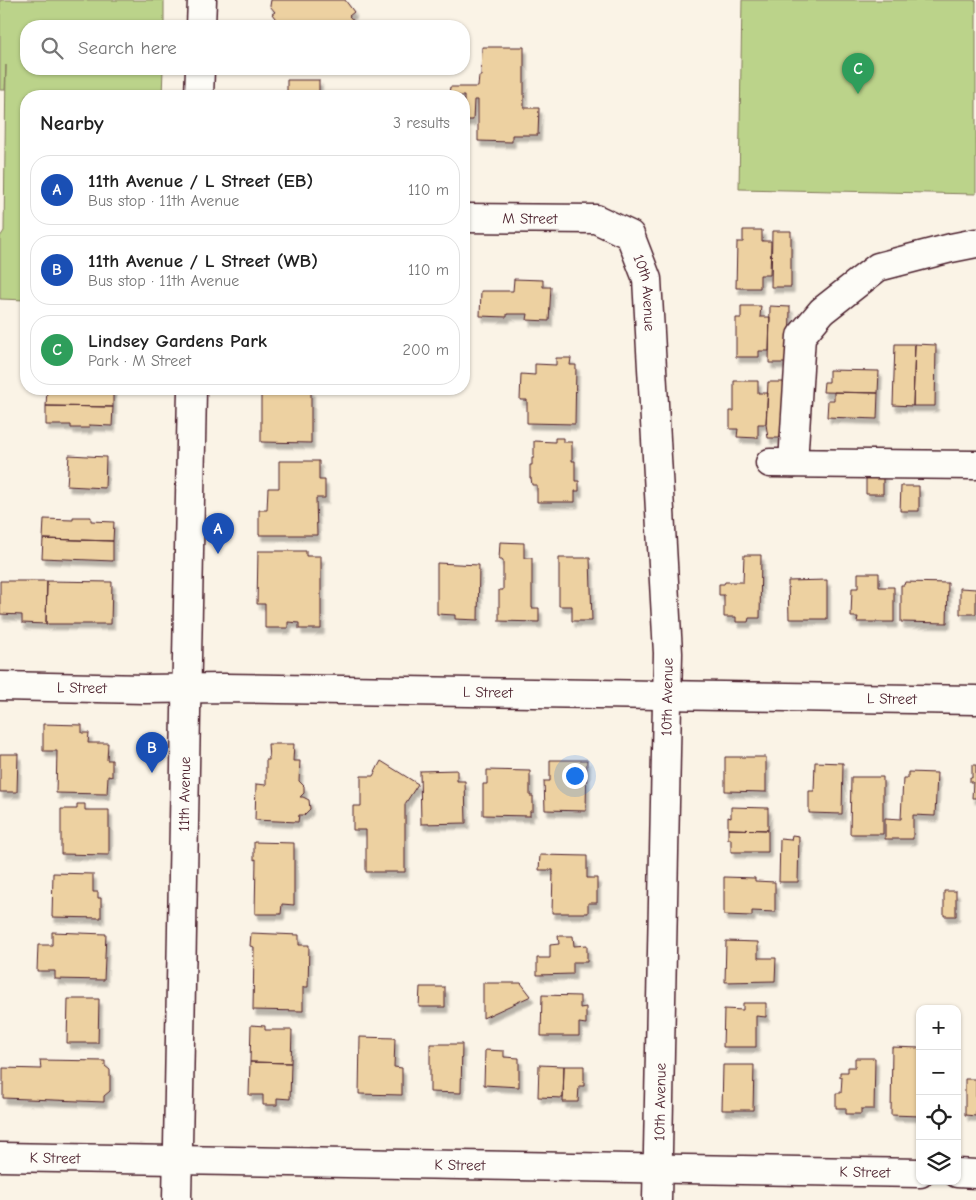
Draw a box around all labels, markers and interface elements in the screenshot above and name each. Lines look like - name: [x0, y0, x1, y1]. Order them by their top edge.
- search box: [20, 20, 470, 75]
- icon: search: [38, 34, 66, 62]
- text: Search here: [78, 37, 177, 59]
- pin: C: [842, 53, 874, 94]
- text: Nearby: [40, 111, 104, 135]
- text: 3 results: [393, 114, 450, 132]
- text: 11th Avenue / L Street (EB): [88, 170, 313, 192]
- text: A: [53, 181, 61, 199]
- text: 110 m: [408, 181, 449, 199]
- text: Bus stop · 11th Avenue: [88, 192, 239, 210]
- street label: M Street: [502, 209, 558, 228]
- text: 11th Avenue / L Street (WB): [88, 250, 318, 272]
- street label: 10th Avenue: [629, 252, 659, 332]
- text: B: [52, 261, 62, 279]
- text: 110 m: [408, 261, 449, 279]
- text: Bus stop · 11th Avenue: [88, 272, 239, 290]
- text: Lindsey Gardens Park: [88, 330, 267, 352]
- text: C: [52, 341, 62, 359]
- text: 200 m: [403, 341, 449, 359]
- text: Park · M Street: [88, 352, 191, 370]
- pin: A: [202, 513, 234, 554]
- street label: 10th Avenue: [657, 657, 677, 736]
- street label: L Street: [57, 678, 108, 697]
- street label: L Street: [463, 683, 514, 702]
- street label: L Street: [867, 689, 918, 708]
- pin: B: [136, 732, 168, 773]
- street label: 11th Avenue: [175, 756, 194, 832]
- your location: [562, 763, 588, 789]
- map controls: [916, 1005, 961, 1185]
- button: +: [916, 1005, 961, 1050]
- button: −: [916, 1050, 961, 1095]
- street label: 10th Avenue: [650, 1062, 670, 1141]
- button: locate: [916, 1095, 961, 1140]
- button: layers: [916, 1140, 961, 1185]
- street label: K Street: [29, 1149, 81, 1167]
- street label: K Street: [434, 1156, 486, 1174]
- street label: K Street: [839, 1163, 891, 1181]

